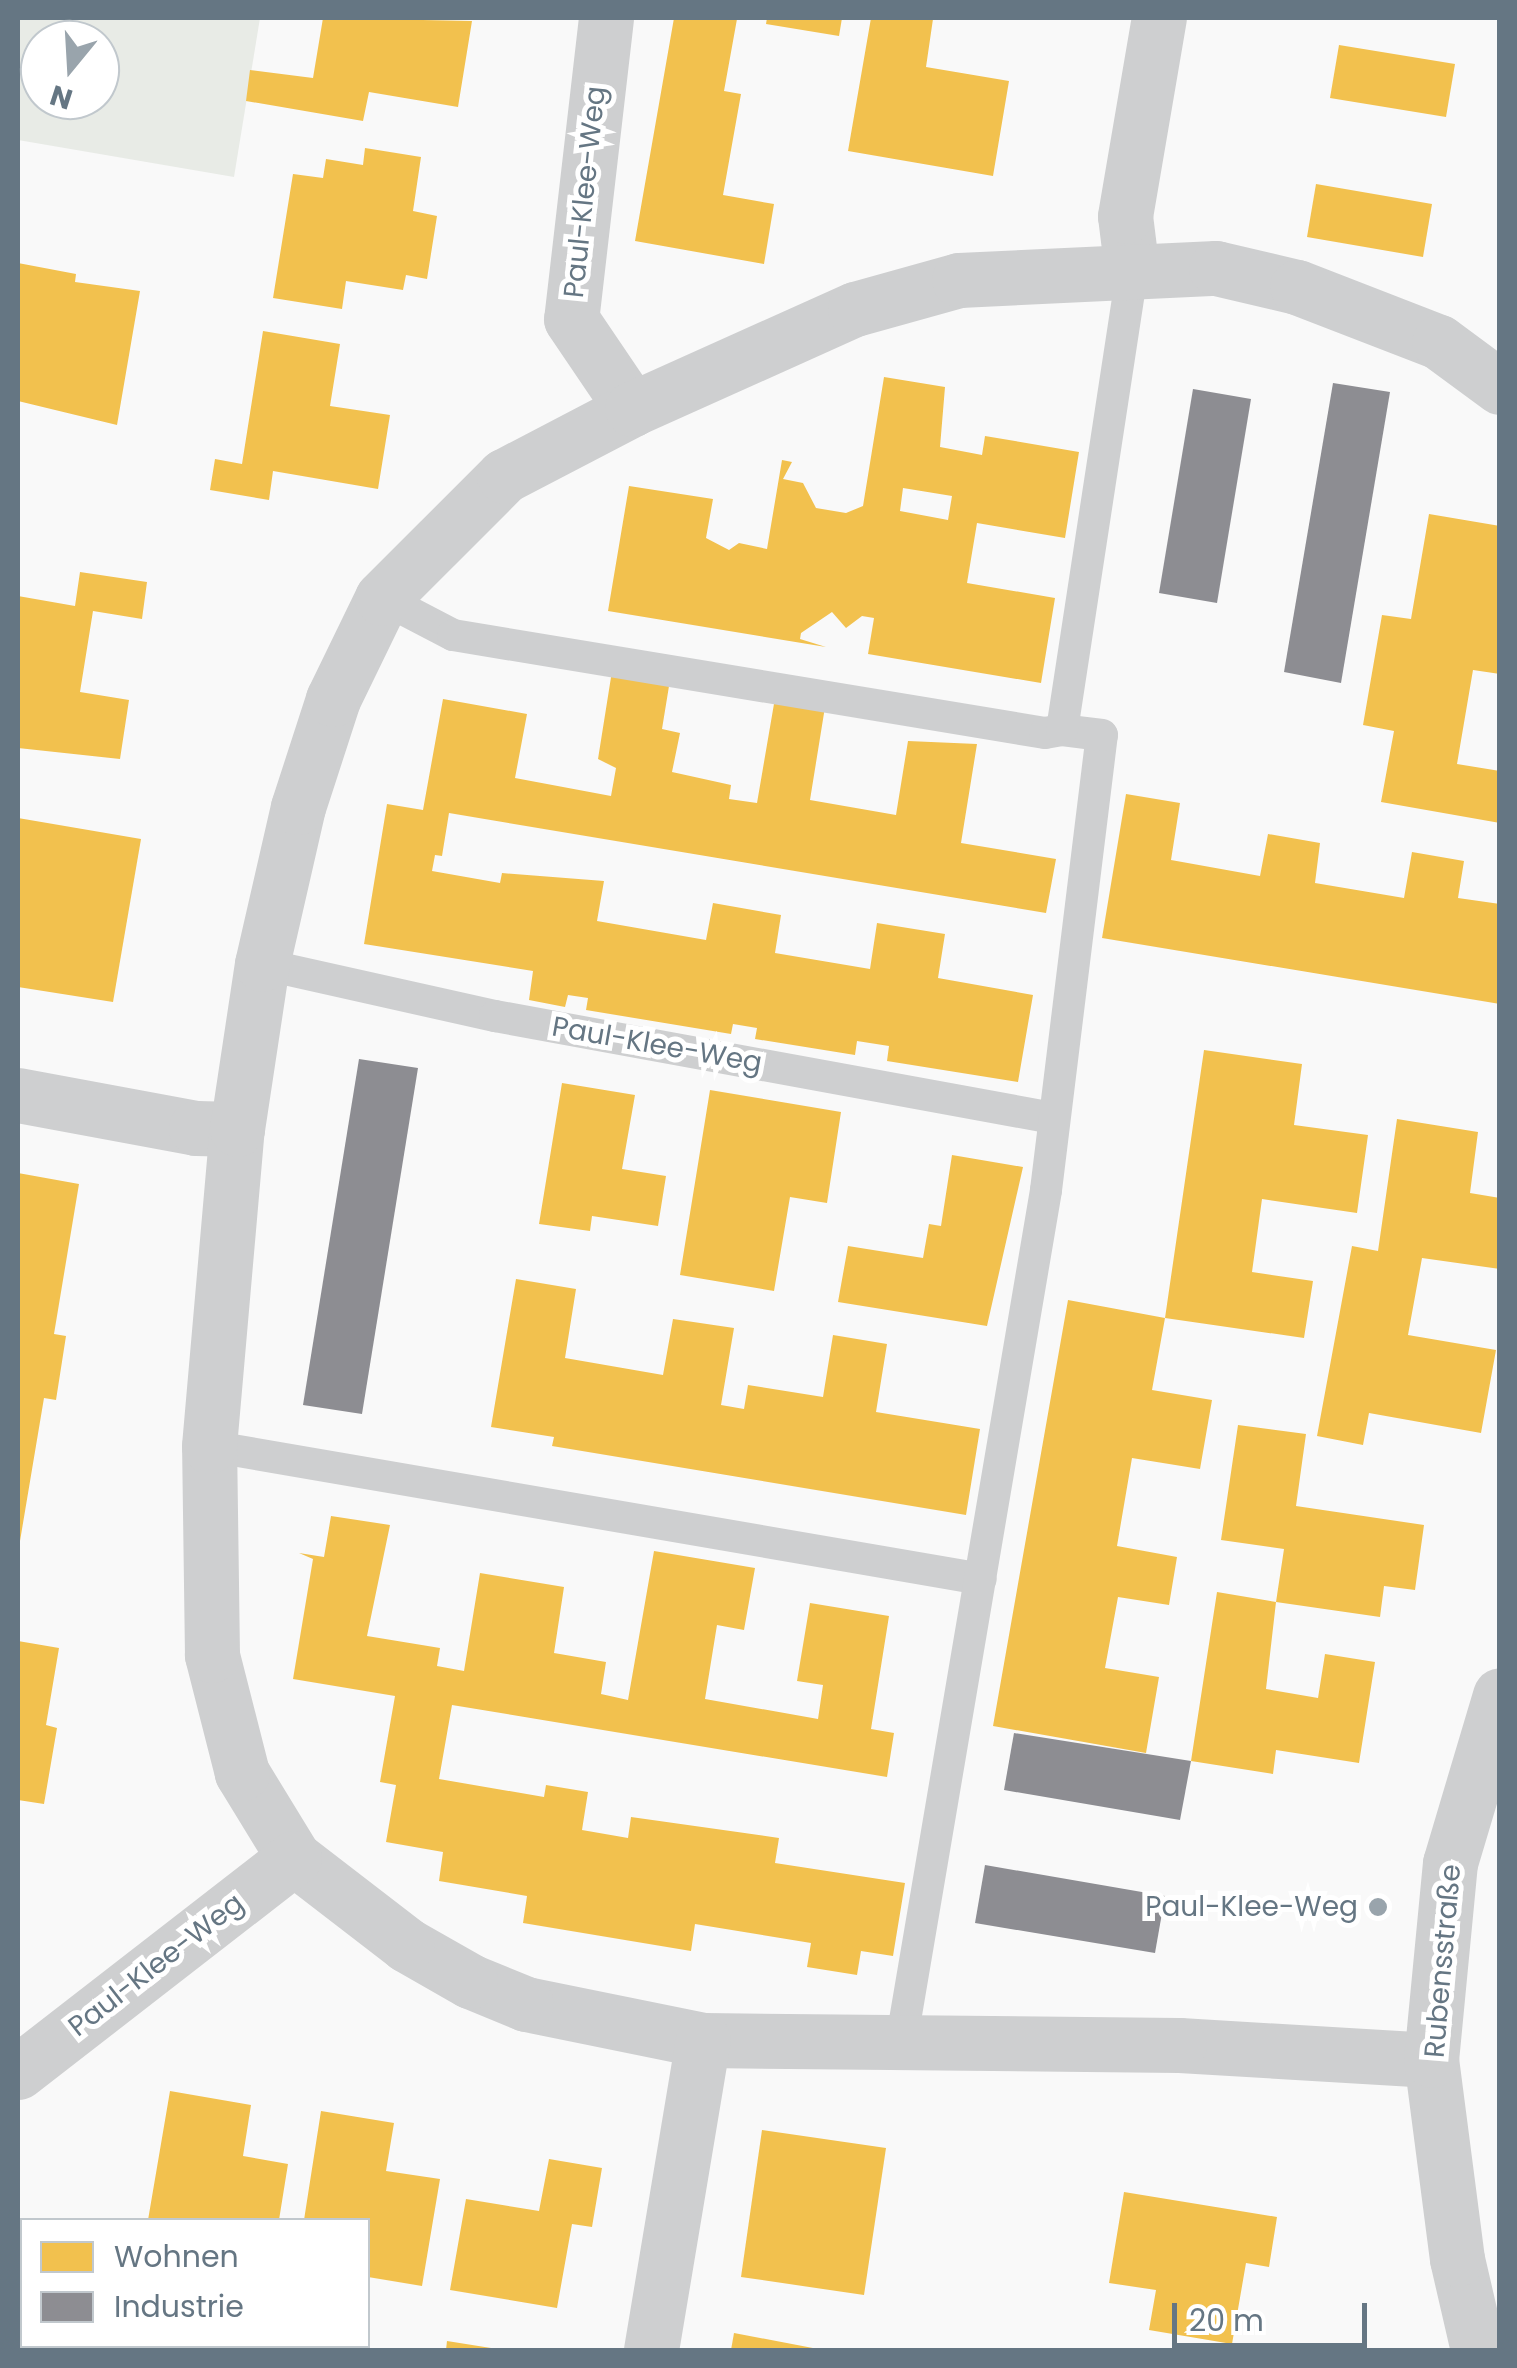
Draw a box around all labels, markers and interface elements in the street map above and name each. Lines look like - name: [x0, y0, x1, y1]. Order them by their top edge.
- north arrow: [20, 20, 120, 120]
- text: N: [45, 75, 77, 119]
- street label: Paul-Klee-Weg: [557, 84, 613, 300]
- street label: Paul-Klee-Weg: [549, 1010, 765, 1080]
- street label: Rubensstraße: [1418, 1863, 1468, 2059]
- street label: Paul-Klee-Weg: [62, 1886, 250, 2044]
- place label: Paul-Klee-Weg: [1145, 1890, 1358, 1924]
- marker: Paul-Klee-Weg: [1367, 1896, 1389, 1918]
- legend: [20, 2218, 370, 2348]
- text: Wohnen: [114, 2235, 239, 2278]
- scale bar: [1177, 2283, 1372, 2345]
- text: Industrie: [114, 2285, 244, 2328]
- text: 20 m: [1189, 2299, 1264, 2342]

